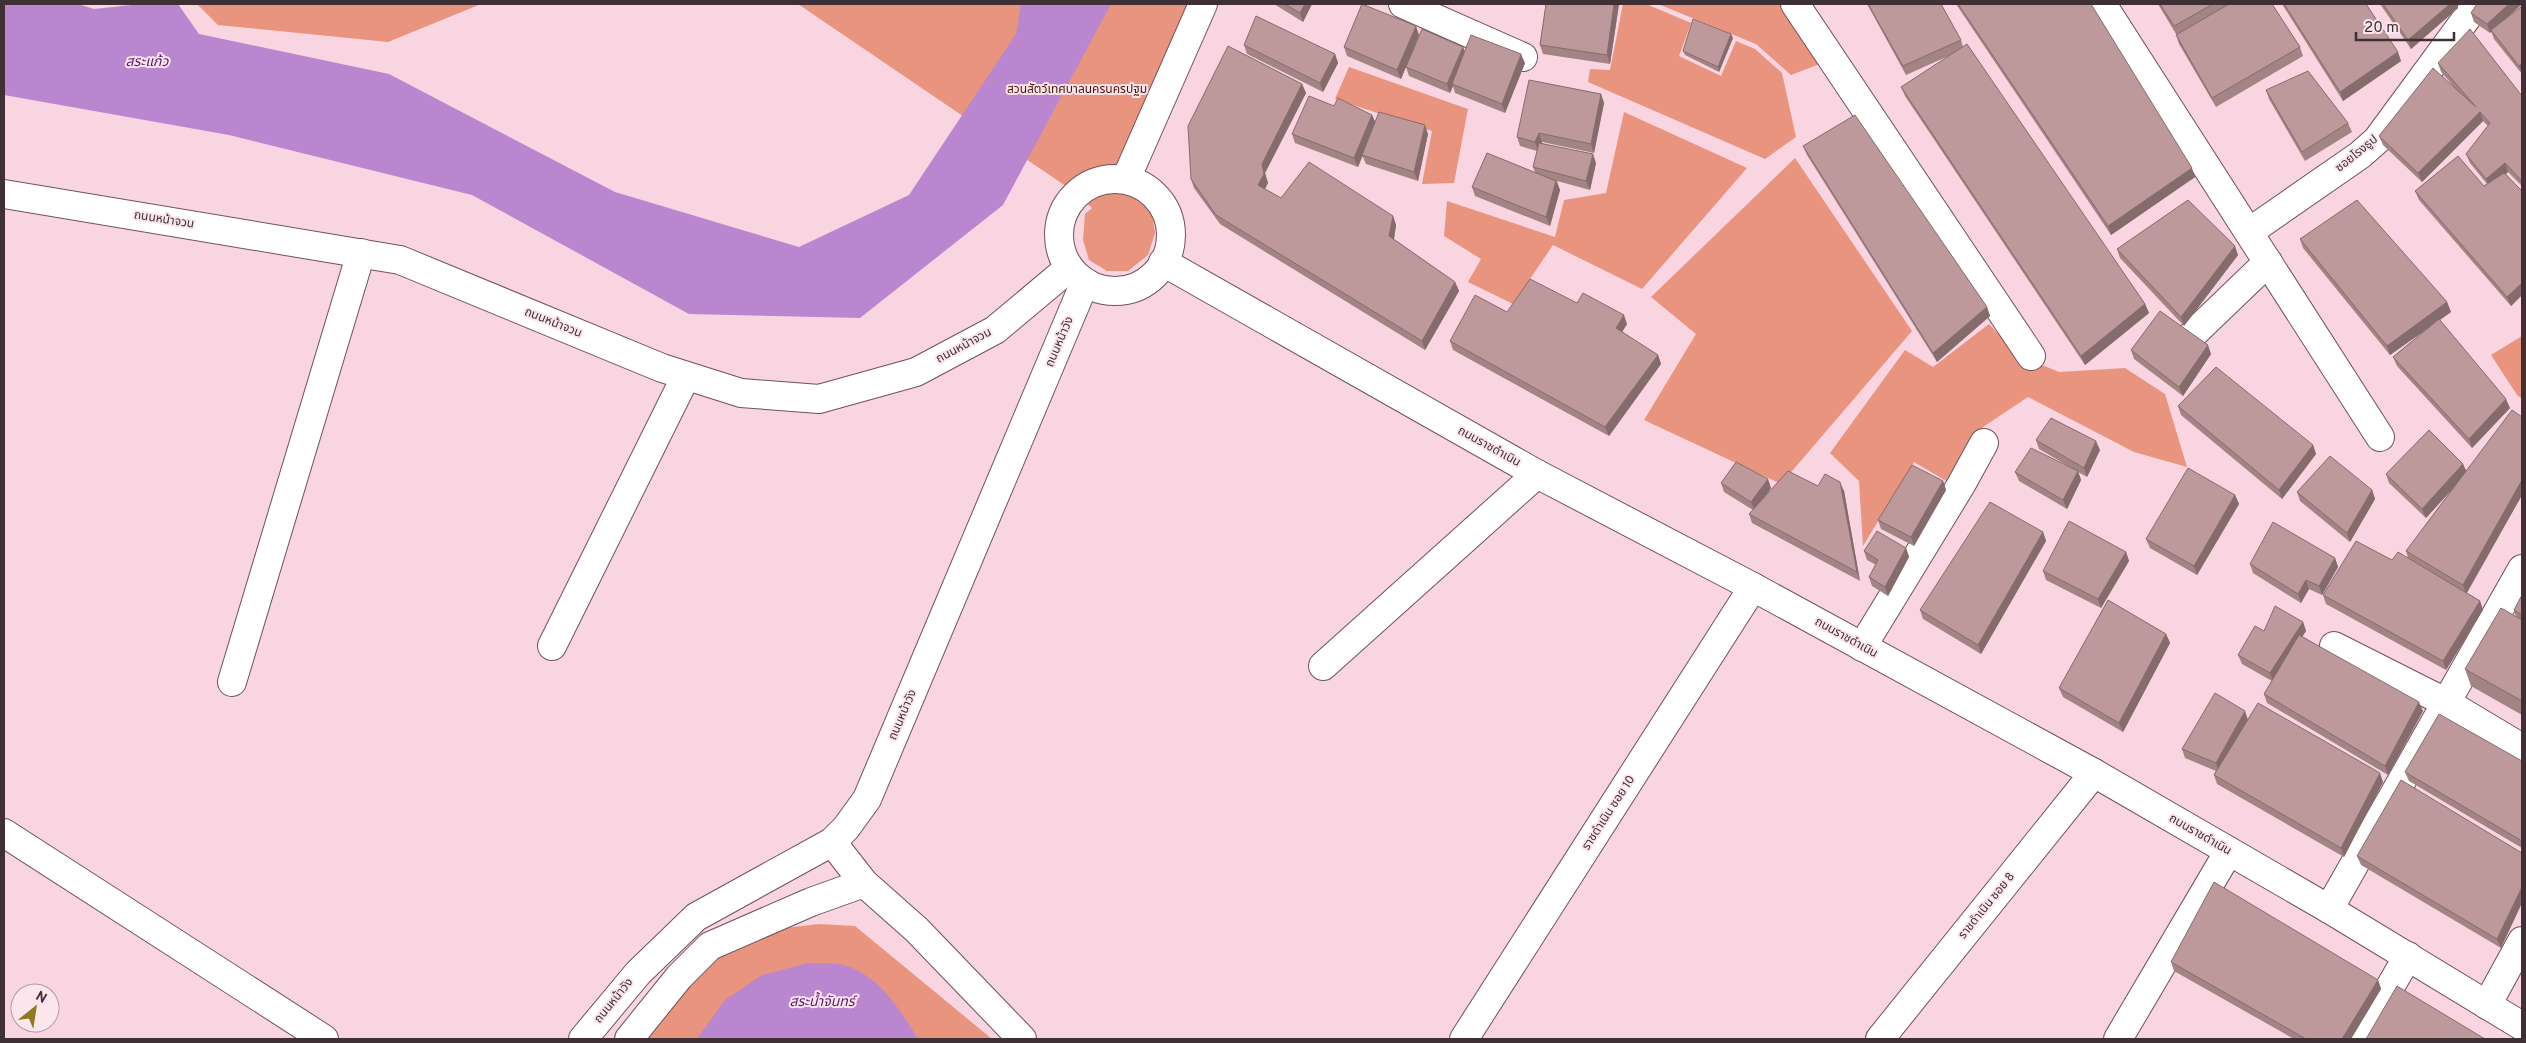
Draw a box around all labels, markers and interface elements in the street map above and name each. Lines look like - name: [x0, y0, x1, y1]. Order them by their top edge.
- scale bar: [2356, 10, 2454, 42]
- text: 20 m: [2364, 19, 2399, 38]
- water label: สระแก้ว: [126, 54, 170, 71]
- park label: สวนสัตว์เทศบาลนครนครปฐม: [1007, 82, 1147, 98]
- street label: ซอยโรงธูป: [2332, 132, 2382, 176]
- street label: ถนนหน้าจวน: [133, 207, 195, 233]
- street label: ถนนหน้าจวน: [522, 304, 584, 342]
- street label: ถนนหน้าวัง: [1042, 314, 1078, 370]
- street label: ถนนหน้าจวน: [933, 325, 995, 367]
- street label: ถนนราชดำเนิน: [1455, 423, 1523, 471]
- street label: ถนนราชดำเนิน: [1812, 614, 1880, 662]
- street label: ถนนหน้าวัง: [885, 687, 921, 743]
- street label: ราชดำเนิน ซอย 10: [1579, 772, 1639, 854]
- street label: ถนนราชดำเนิน: [2166, 811, 2234, 859]
- street label: ราชดำเนิน ซอย 8: [1955, 869, 2019, 943]
- street label: ถนนหน้าวัง: [591, 975, 637, 1027]
- north arrow: [10, 983, 60, 1033]
- text: N: [32, 988, 49, 1008]
- water label: สระน้ำจันทร์: [789, 991, 858, 1011]

